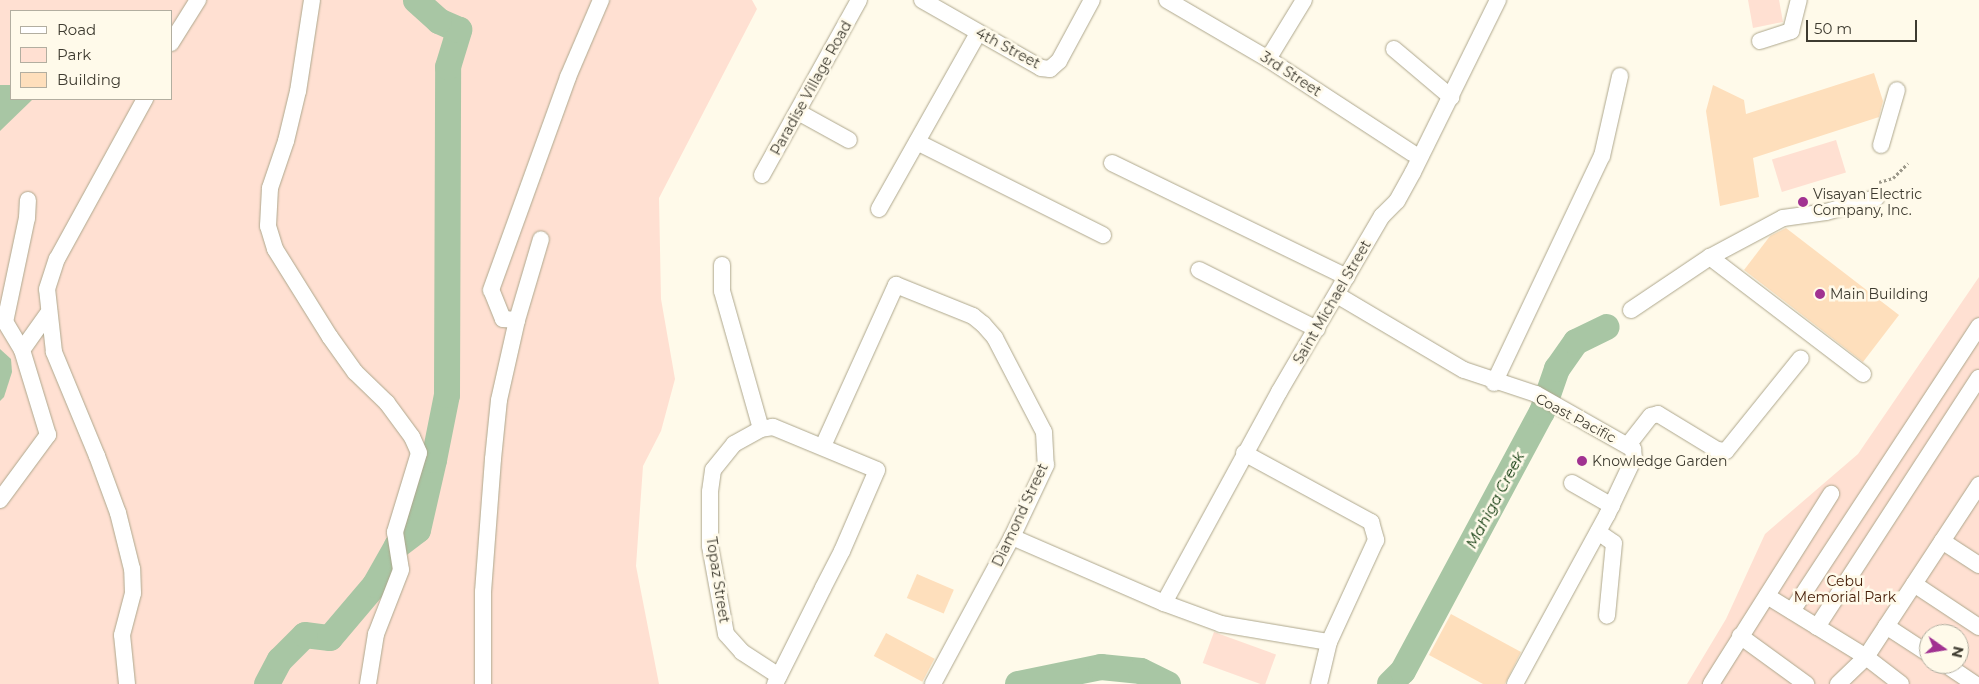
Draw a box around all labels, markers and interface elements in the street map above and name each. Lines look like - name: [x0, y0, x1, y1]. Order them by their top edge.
- legend: [10, 10, 172, 100]
- scale bar: [1809, 10, 1920, 42]
- street label: Paradise Village Road: [767, 18, 855, 158]
- text: 50 m: [1814, 19, 1852, 38]
- text: Road: [57, 20, 96, 39]
- street label: 4th Street: [973, 24, 1043, 72]
- text: Park: [57, 45, 91, 64]
- street label: 3rd Street: [1258, 48, 1324, 100]
- text: Building: [57, 70, 121, 89]
- place label: Visayan Electric Company, Inc.: [1813, 186, 1922, 218]
- marker: Visayan Electric Company, Inc.: [1797, 196, 1809, 208]
- street label: Saint Michael Street: [1290, 237, 1374, 367]
- place label: Main Building: [1830, 286, 1928, 302]
- marker: Main Building: [1814, 288, 1826, 300]
- street label: Coast Pacific: [1533, 390, 1619, 446]
- water label: Mahiga Creek: [1462, 449, 1528, 551]
- place label: Knowledge Garden: [1592, 453, 1728, 469]
- marker: Knowledge Garden: [1576, 455, 1588, 467]
- street label: Diamond Street: [989, 461, 1051, 569]
- street label: Topaz Street: [703, 536, 733, 624]
- park label: Cebu Memorial Park: [1794, 573, 1896, 606]
- north arrow: [1919, 624, 1969, 674]
- text: N: [1948, 645, 1968, 660]

